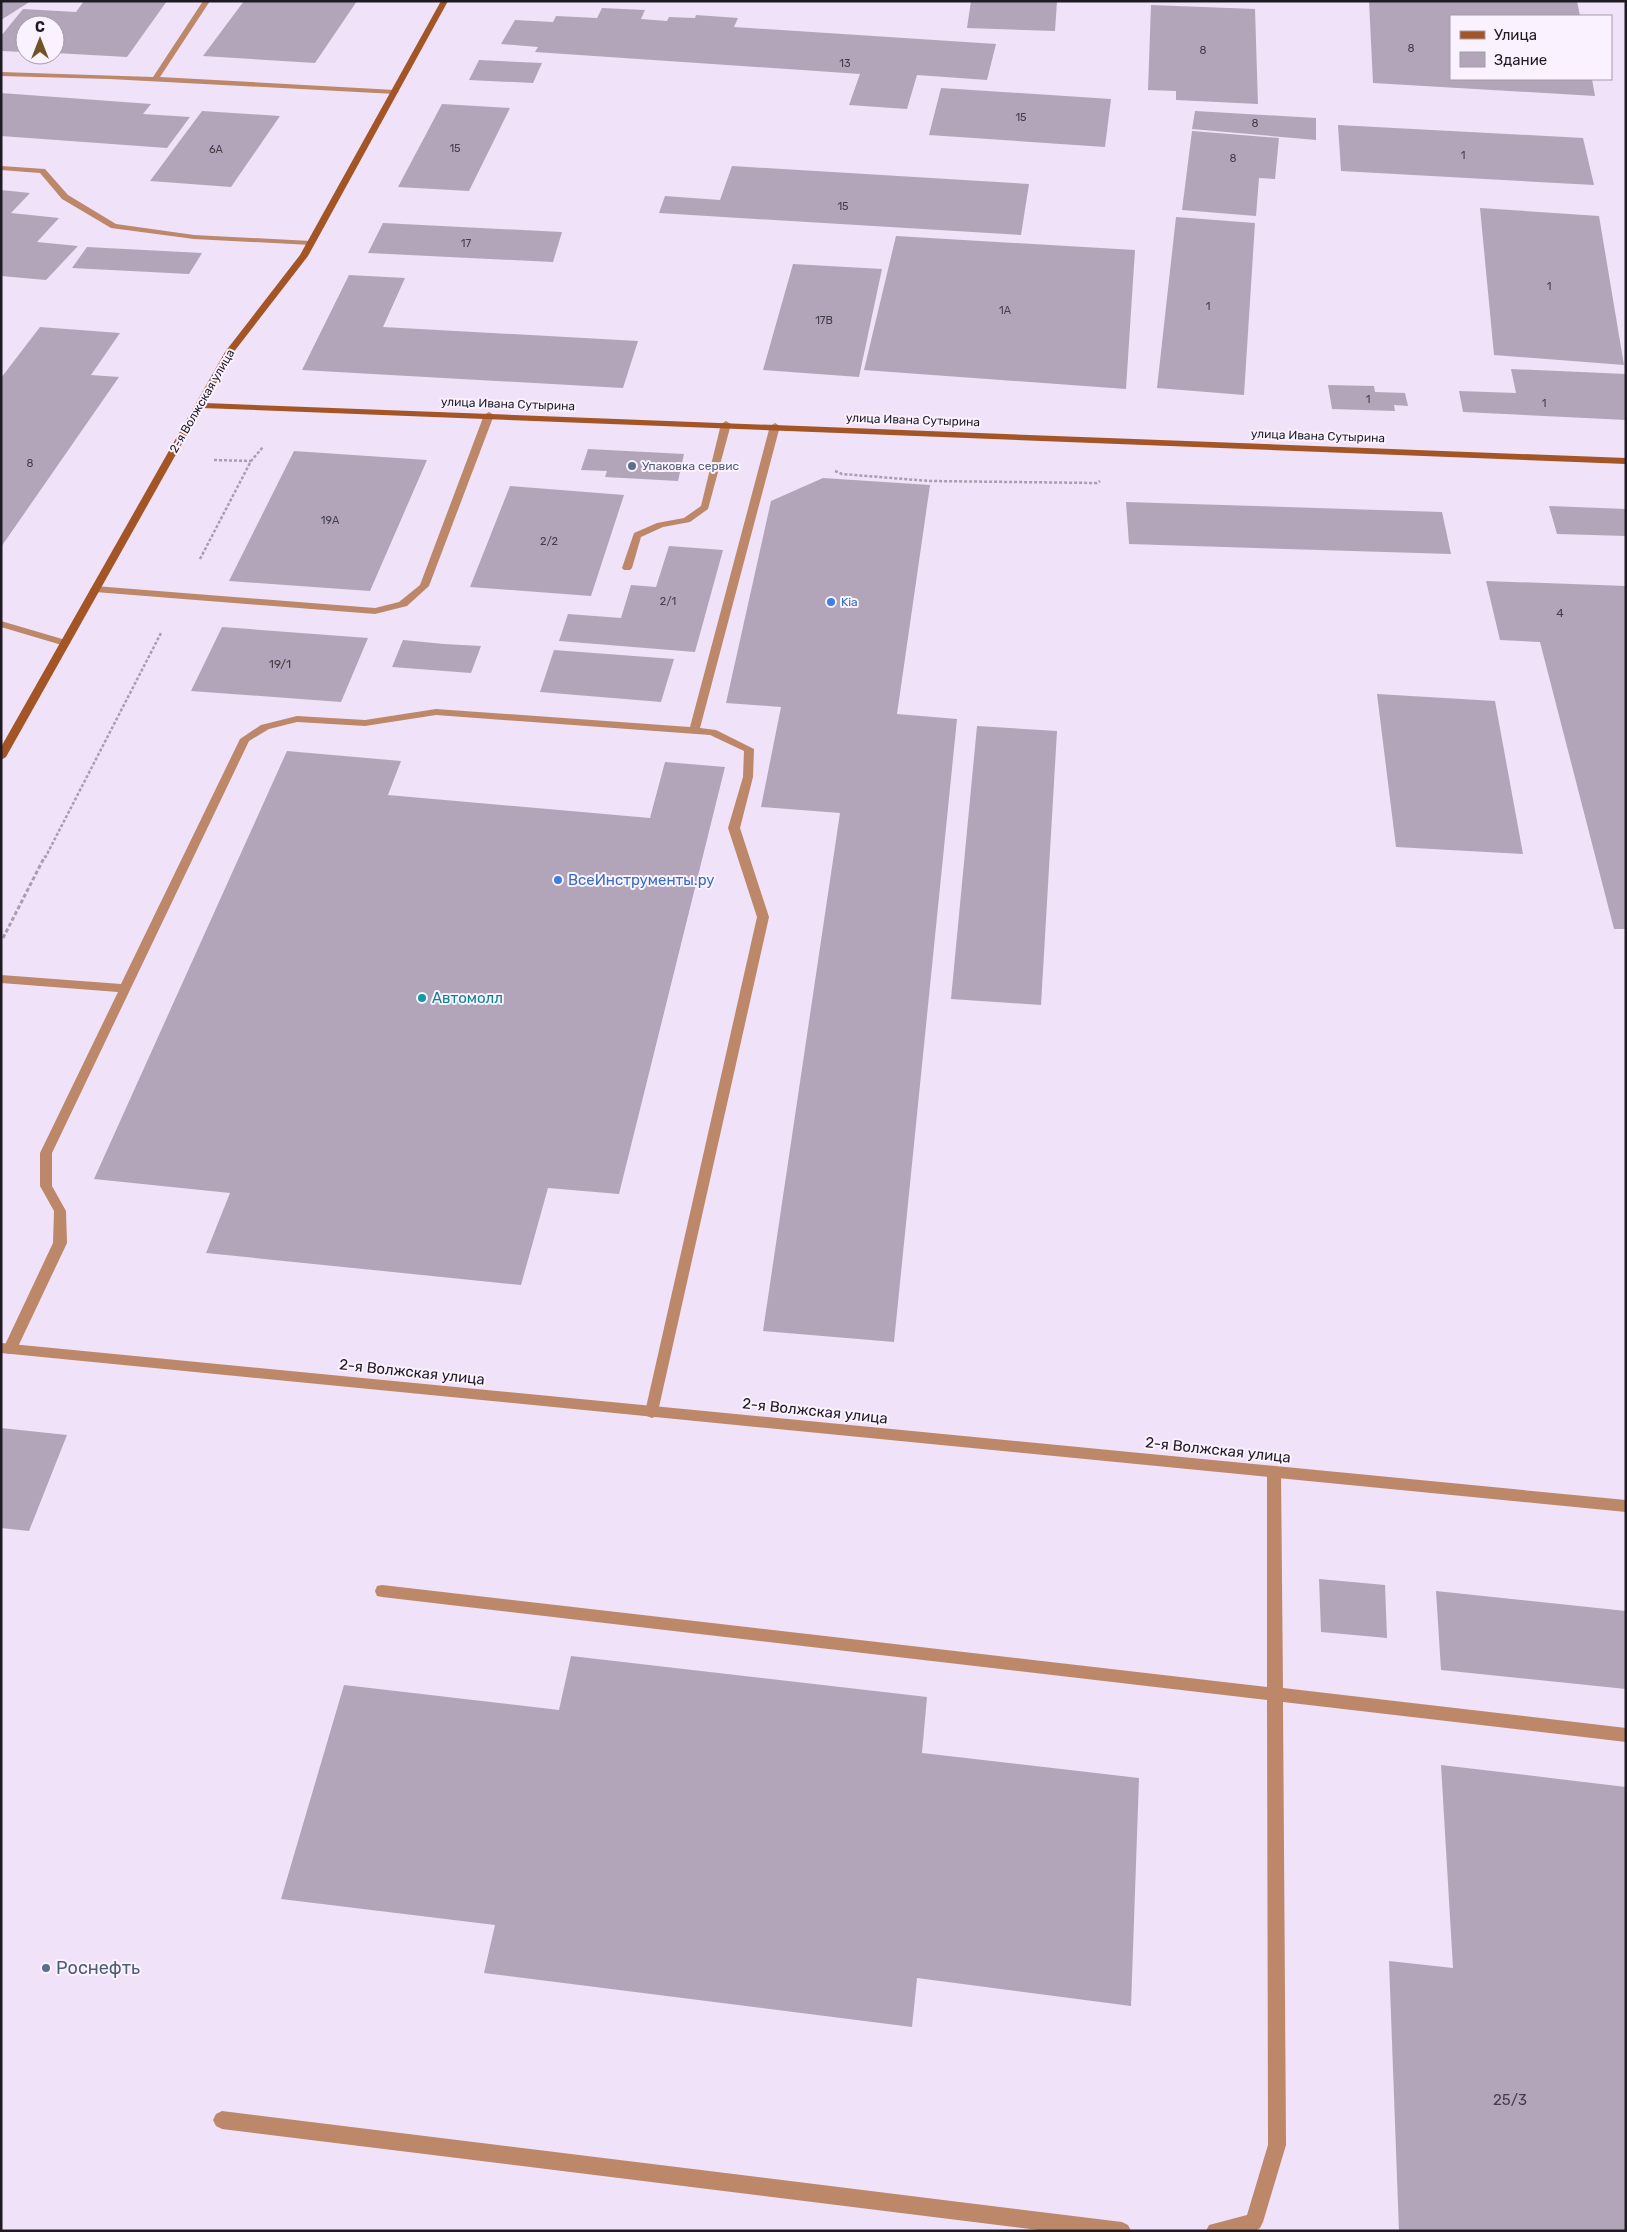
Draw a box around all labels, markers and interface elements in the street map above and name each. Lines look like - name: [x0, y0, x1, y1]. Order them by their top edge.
- north arrow: [15, 15, 65, 65]
- legend: [1450, 15, 1612, 80]
- text: С: [35, 19, 45, 36]
- text: Улица: [1494, 26, 1537, 44]
- house number: 8: [1408, 42, 1415, 55]
- house number: 8: [1200, 44, 1207, 57]
- text: Здание: [1494, 51, 1547, 69]
- house number: 13: [839, 57, 851, 70]
- house number: 15: [1015, 111, 1027, 124]
- house number: 8: [1252, 117, 1259, 130]
- house number: 15: [449, 142, 461, 155]
- house number: 6А: [209, 143, 224, 156]
- house number: 1: [1461, 149, 1465, 162]
- house number: 8: [1230, 152, 1237, 165]
- house number: 15: [837, 200, 849, 213]
- house number: 17: [461, 237, 472, 250]
- house number: 1: [1547, 280, 1551, 293]
- house number: 1: [1206, 300, 1210, 313]
- house number: 1А: [999, 304, 1012, 317]
- house number: 17В: [815, 314, 833, 327]
- street label: 2-я Волжская улица: [167, 347, 237, 455]
- house number: 1: [1366, 393, 1370, 406]
- street label: улица Ивана Сутырина: [441, 395, 575, 413]
- house number: 1: [1542, 397, 1546, 410]
- street label: улица Ивана Сутырина: [846, 411, 980, 429]
- street label: улица Ивана Сутырина: [1251, 427, 1385, 445]
- house number: 8: [27, 457, 34, 470]
- place label: Упаковка сервис: [642, 459, 740, 473]
- marker: Упаковка сервис: [626, 460, 638, 472]
- house number: 19А: [321, 514, 340, 527]
- house number: 2/2: [540, 535, 558, 548]
- house number: 2/1: [660, 595, 676, 608]
- place label: Kia: [841, 595, 858, 609]
- marker: Kia: [825, 596, 837, 608]
- house number: 4: [1556, 606, 1564, 620]
- house number: 19/1: [269, 657, 291, 671]
- place label: ВсеИнструменты.ру: [568, 871, 715, 889]
- marker: ВсеИнструменты.ру: [552, 874, 564, 886]
- place label: Автомолл: [432, 989, 503, 1007]
- marker: Автомолл: [416, 992, 428, 1004]
- street label: 2-я Волжская улица: [338, 1355, 486, 1389]
- street label: 2-я Волжская улица: [741, 1394, 889, 1428]
- street label: 2-я Волжская улица: [1144, 1433, 1292, 1467]
- place label: Роснефть: [56, 1957, 140, 1979]
- marker: Роснефть: [40, 1962, 52, 1974]
- house number: 25/3: [1493, 2091, 1527, 2109]

